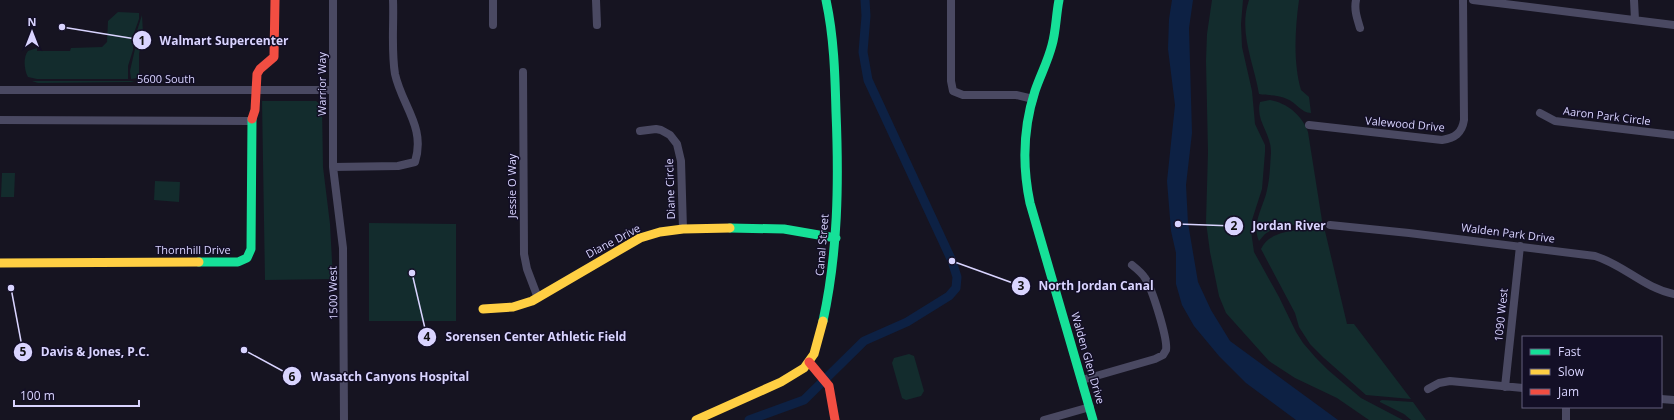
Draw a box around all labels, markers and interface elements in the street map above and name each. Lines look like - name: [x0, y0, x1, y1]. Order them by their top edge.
- north arrow: [12, 12, 52, 52]
- text: N: [28, 14, 36, 29]
- callout: Walmart Supercenter: [132, 28, 297, 52]
- text: 1: [139, 32, 145, 49]
- text: Walmart Supercenter: [160, 32, 289, 49]
- street label: Warrior Way: [314, 52, 329, 116]
- street label: 5600 South: [137, 71, 195, 86]
- street label: Aaron Park Circle: [1562, 103, 1652, 128]
- street label: Valewood Drive: [1365, 113, 1445, 134]
- street label: Jessie O Way: [504, 153, 519, 219]
- street label: Diane Circle: [661, 158, 678, 220]
- street label: Canal Street: [811, 213, 832, 277]
- callout: Jordan River: [1224, 214, 1334, 238]
- text: 2: [1231, 217, 1238, 234]
- text: Jordan River: [1251, 217, 1326, 234]
- street label: Walden Park Drive: [1460, 219, 1556, 246]
- street label: Diane Drive: [583, 220, 643, 261]
- street label: Thornhill Drive: [155, 242, 231, 257]
- street label: 1500 West: [325, 266, 340, 320]
- callout: North Jordan Canal: [1011, 274, 1162, 298]
- text: 3: [1018, 277, 1025, 294]
- text: North Jordan Canal: [1038, 277, 1154, 294]
- street label: 1090 West: [1490, 287, 1511, 342]
- street label: Walden Glen Drive: [1068, 310, 1109, 406]
- callout: Sorensen Center Athletic Field: [417, 325, 634, 349]
- text: 4: [424, 328, 431, 345]
- text: Sorensen Center Athletic Field: [446, 328, 626, 345]
- legend: [1522, 336, 1662, 408]
- callout: Davis & Jones, P.C.: [13, 340, 157, 364]
- text: 5: [20, 343, 27, 360]
- text: Davis & Jones, P.C.: [41, 343, 149, 360]
- text: Fast: [1558, 343, 1581, 360]
- text: Slow: [1558, 363, 1585, 380]
- callout: Wasatch Canyons Hospital: [282, 364, 477, 388]
- text: 6: [289, 368, 296, 385]
- text: Wasatch Canyons Hospital: [311, 368, 469, 385]
- scale bar: [14, 382, 139, 408]
- text: Jam: [1557, 383, 1579, 400]
- text: 100 m: [20, 387, 55, 404]

